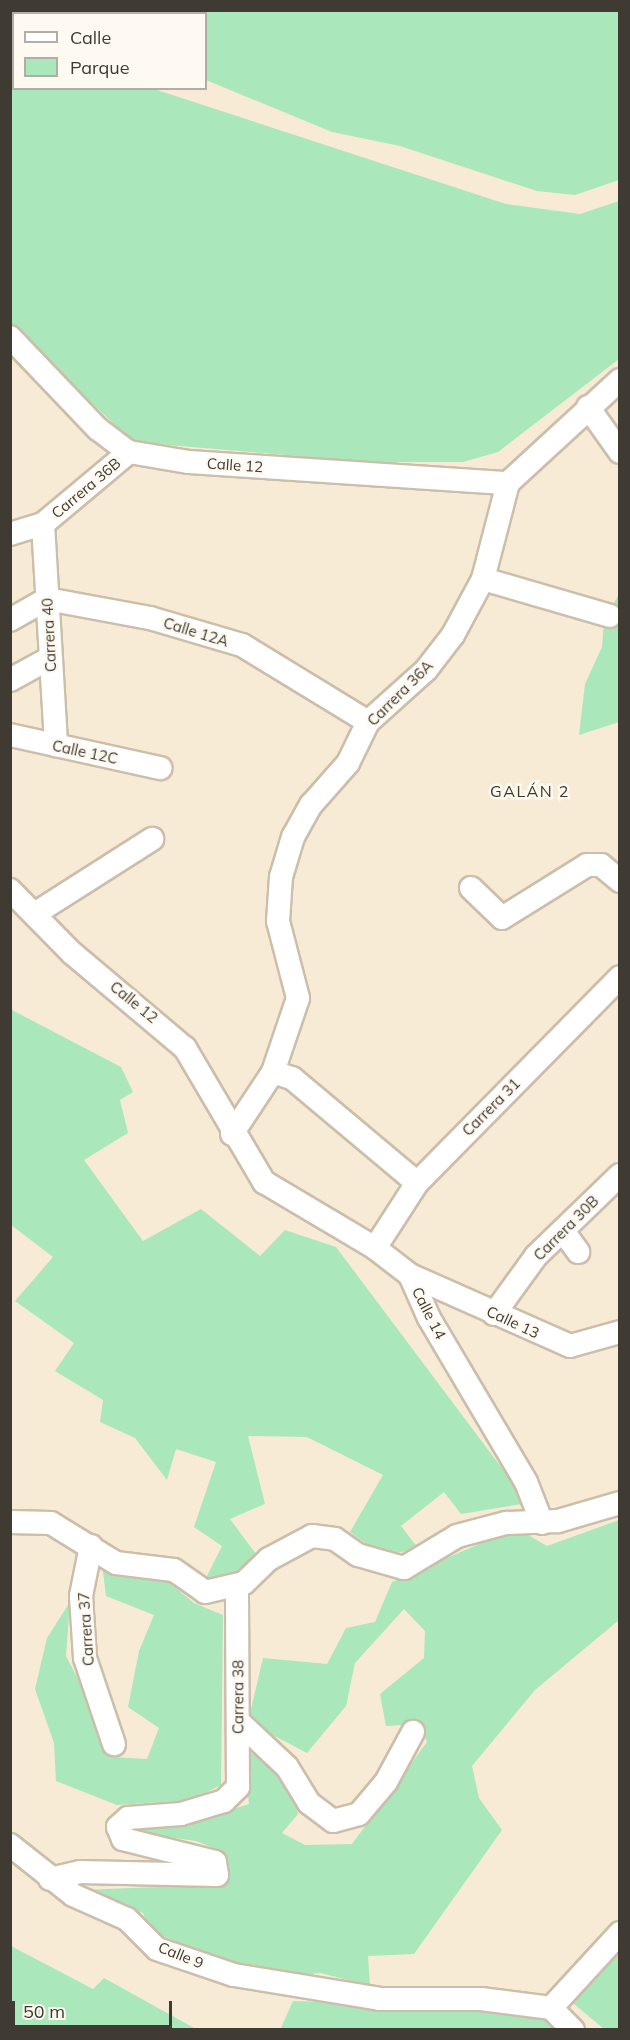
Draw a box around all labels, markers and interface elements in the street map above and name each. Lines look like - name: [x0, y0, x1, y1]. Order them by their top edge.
- legend: [12, 12, 207, 90]
- text: Calle: [70, 26, 111, 49]
- text: Parque: [70, 56, 129, 79]
- street label: Carrera 36B: [48, 454, 124, 522]
- street label: Calle 12: [206, 454, 264, 476]
- street label: Carrera 40: [38, 597, 60, 673]
- street label: Calle 12A: [161, 614, 231, 650]
- street label: Carrera 36A: [363, 656, 437, 730]
- street label: Calle 12C: [51, 736, 119, 768]
- district label: GALÁN 2: [490, 781, 570, 801]
- street label: Calle 12: [106, 977, 162, 1027]
- street label: Carrera 31: [458, 1074, 524, 1140]
- street label: Carrera 30B: [530, 1192, 602, 1264]
- street label: Calle 14: [408, 1284, 450, 1342]
- street label: Calle 13: [484, 1302, 542, 1342]
- street label: Carrera 37: [74, 1591, 98, 1667]
- street label: Carrera 38: [229, 1660, 247, 1734]
- street label: Calle 9: [156, 1938, 206, 1972]
- scale bar: [15, 1989, 176, 2027]
- text: 50 m: [23, 2000, 65, 2023]

